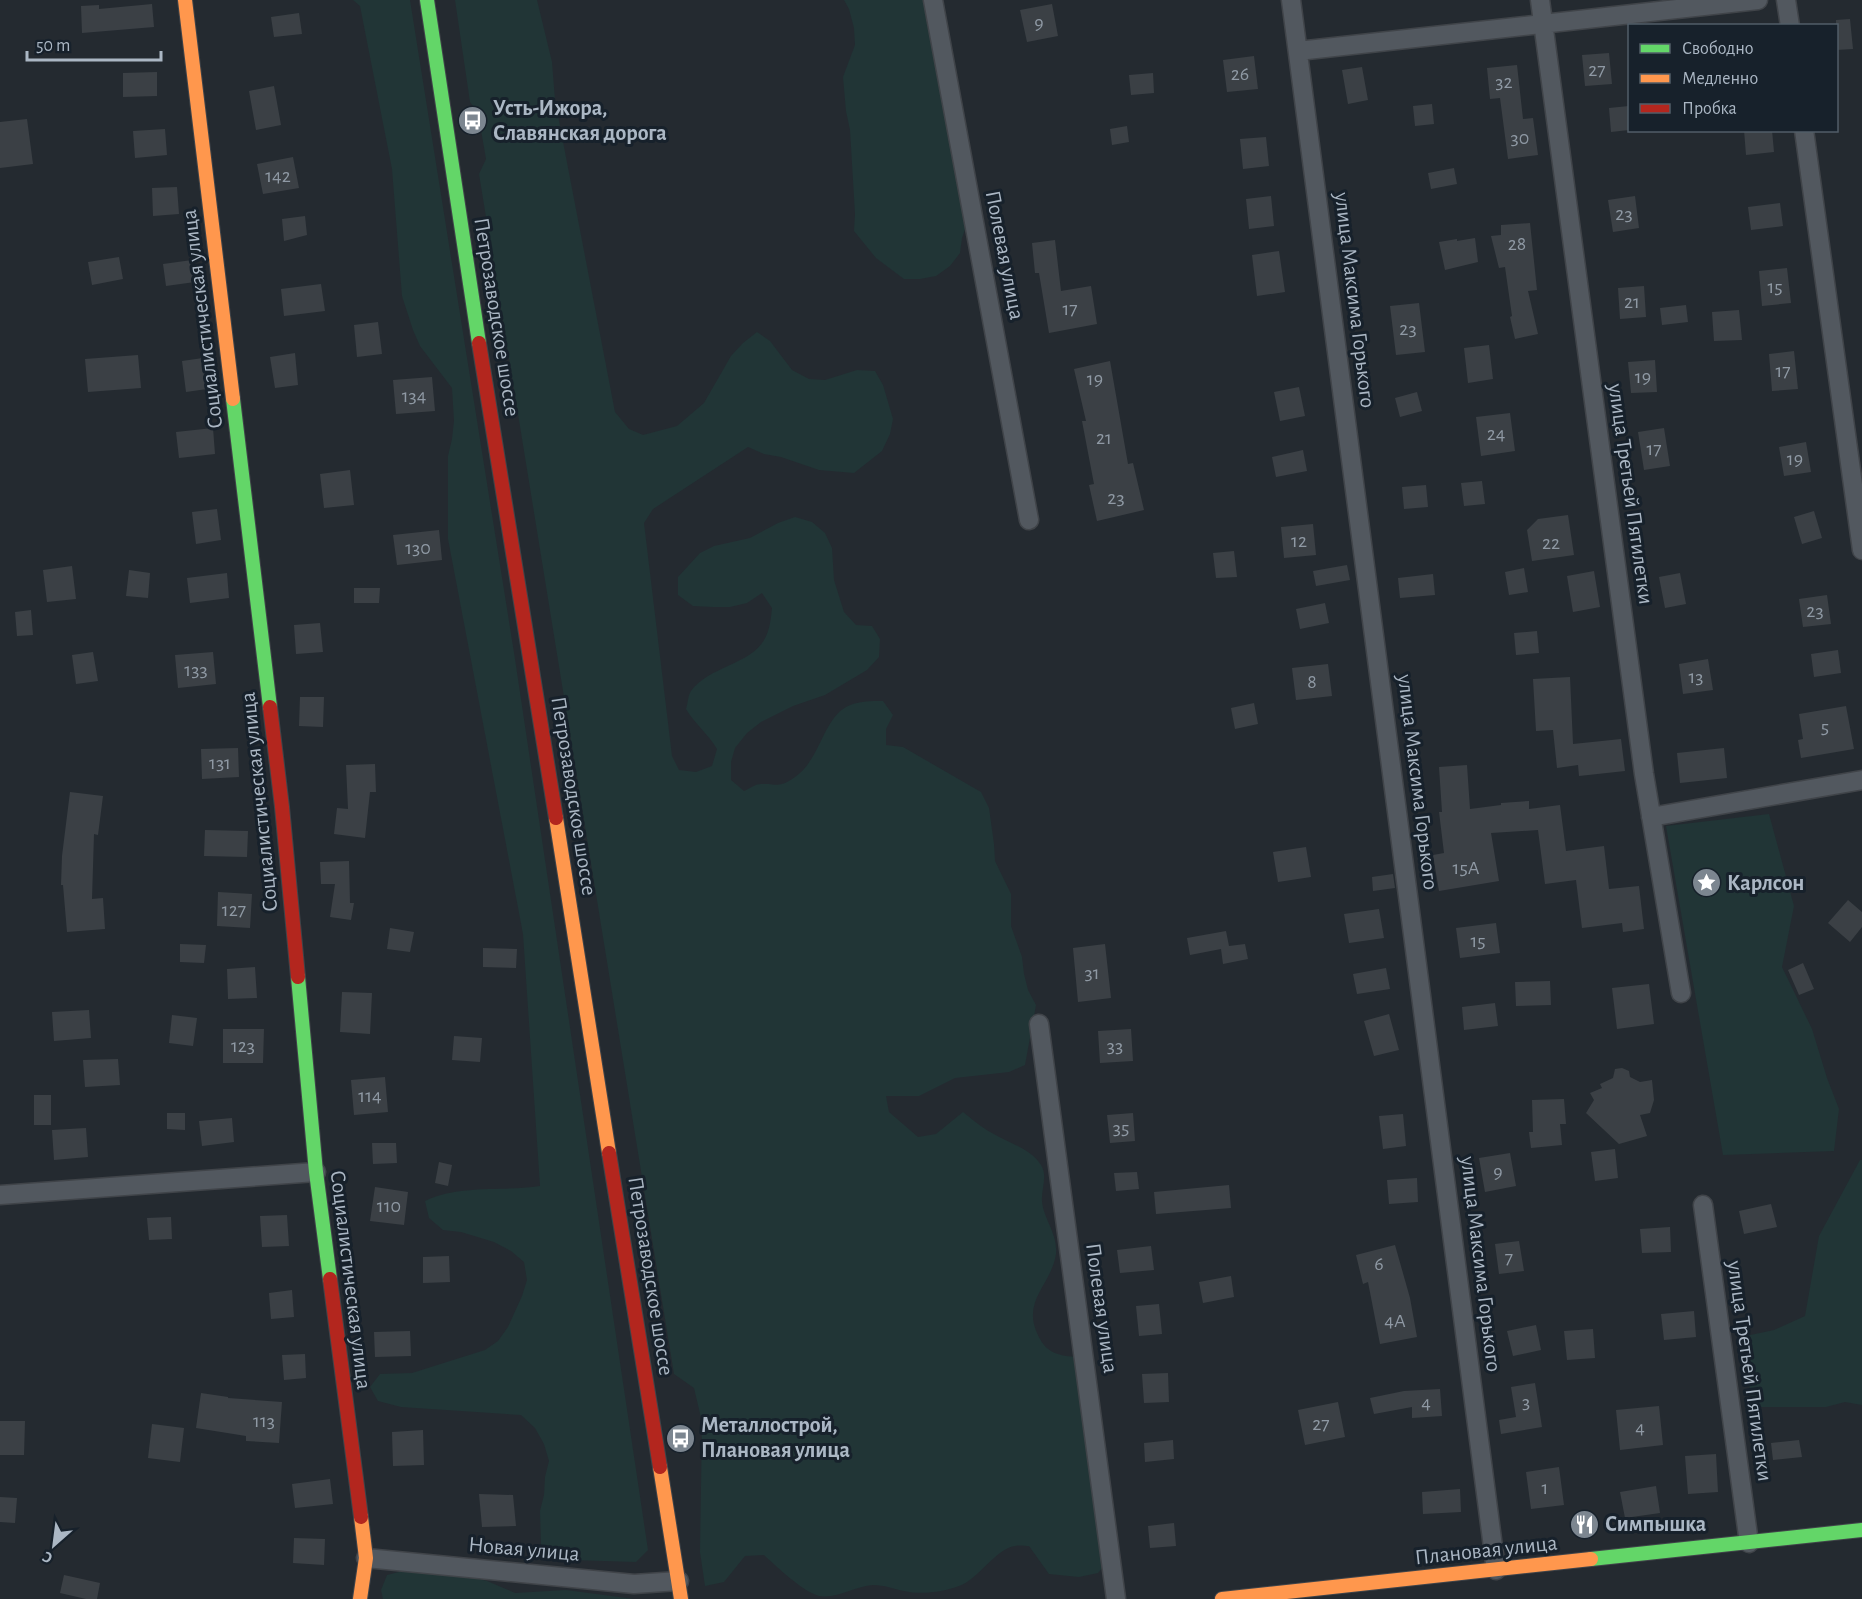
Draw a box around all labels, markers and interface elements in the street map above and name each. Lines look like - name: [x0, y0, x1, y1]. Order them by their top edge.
- house number: 9: [1034, 13, 1044, 33]
- scale bar: [27, 24, 160, 62]
- legend: [1628, 24, 1838, 132]
- text: 50 m: [36, 37, 70, 55]
- text: Свободно: [1682, 39, 1754, 58]
- house number: 27: [1588, 60, 1606, 80]
- house number: 26: [1231, 64, 1249, 84]
- text: Медленно: [1682, 70, 1758, 88]
- house number: 32: [1495, 72, 1513, 92]
- place label: Усть-Ижора, Славянская дорога: [493, 97, 667, 144]
- text: Пробка: [1682, 99, 1737, 118]
- bus stop icon: Усть-Ижора, Славянская дорога: [456, 105, 488, 137]
- house number: 30: [1511, 128, 1529, 148]
- house number: 142: [265, 166, 291, 186]
- street label: Полевая улица: [982, 188, 1028, 322]
- street label: улица Максима Горького: [1331, 190, 1379, 409]
- house number: 23: [1615, 204, 1633, 224]
- street label: Социалистическая улица: [178, 208, 226, 430]
- street label: Петрозаводское шоссе: [470, 216, 524, 418]
- house number: 28: [1508, 234, 1526, 254]
- house number: 15: [1767, 277, 1783, 297]
- house number: 21: [1624, 292, 1640, 312]
- house number: 17: [1062, 299, 1078, 319]
- house number: 23: [1399, 319, 1417, 339]
- house number: 17: [1775, 361, 1791, 381]
- house number: 19: [1635, 367, 1651, 387]
- house number: 19: [1087, 369, 1103, 389]
- street label: улица Третьей Пятилетки: [1604, 381, 1657, 606]
- house number: 134: [402, 386, 426, 406]
- house number: 24: [1487, 424, 1505, 444]
- house number: 21: [1096, 428, 1112, 448]
- house number: 17: [1646, 439, 1662, 459]
- house number: 19: [1787, 449, 1803, 469]
- house number: 23: [1107, 488, 1125, 508]
- house number: 12: [1291, 531, 1307, 551]
- house number: 22: [1542, 533, 1560, 553]
- house number: 130: [405, 538, 431, 558]
- house number: 23: [1806, 601, 1824, 621]
- house number: 133: [184, 660, 208, 680]
- house number: 13: [1688, 667, 1704, 687]
- house number: 8: [1307, 672, 1317, 692]
- street label: улица Максима Горького: [1394, 672, 1442, 891]
- street label: Социалистическая улица: [237, 691, 281, 913]
- street label: Петрозаводское шоссе: [547, 695, 601, 897]
- house number: 5: [1821, 717, 1829, 737]
- house number: 131: [209, 753, 231, 773]
- house number: 15А: [1453, 858, 1480, 878]
- place icon: Карлсон: [1690, 867, 1722, 899]
- place label: Карлсон: [1727, 872, 1804, 894]
- house number: 127: [222, 900, 246, 920]
- house number: 15: [1470, 931, 1486, 951]
- house number: 31: [1084, 963, 1100, 983]
- house number: 123: [231, 1036, 255, 1056]
- house number: 33: [1107, 1036, 1123, 1056]
- house number: 114: [358, 1086, 382, 1106]
- house number: 35: [1113, 1118, 1129, 1138]
- street label: улица Максима Горького: [1457, 1154, 1505, 1373]
- house number: 9: [1493, 1162, 1503, 1182]
- street label: Социалистическая улица: [327, 1169, 375, 1391]
- street label: Петрозаводское шоссе: [624, 1175, 678, 1377]
- house number: 110: [377, 1196, 401, 1216]
- street label: Полевая улица: [1082, 1241, 1122, 1375]
- house number: 7: [1505, 1248, 1513, 1268]
- house number: 6: [1374, 1254, 1384, 1274]
- street label: улица Третьей Пятилетки: [1723, 1258, 1776, 1483]
- house number: 4А: [1384, 1311, 1406, 1331]
- house number: 3: [1522, 1392, 1530, 1412]
- house number: 4: [1421, 1393, 1431, 1413]
- house number: 113: [253, 1411, 275, 1431]
- place label: Металлострой, Плановая улица: [701, 1414, 850, 1462]
- house number: 27: [1312, 1414, 1330, 1434]
- house number: 4: [1635, 1418, 1645, 1438]
- bus stop icon: Металлострой, Плановая улица: [664, 1422, 696, 1454]
- house number: 1: [1542, 1478, 1548, 1498]
- restaurant icon: Симпышка: [1568, 1508, 1600, 1540]
- place label: Симпышка: [1605, 1513, 1706, 1535]
- north arrow: [24, 1515, 84, 1575]
- street label: Плановая улица: [1414, 1532, 1558, 1568]
- street label: Новая улица: [467, 1533, 581, 1565]
- text: С: [40, 1548, 55, 1567]

